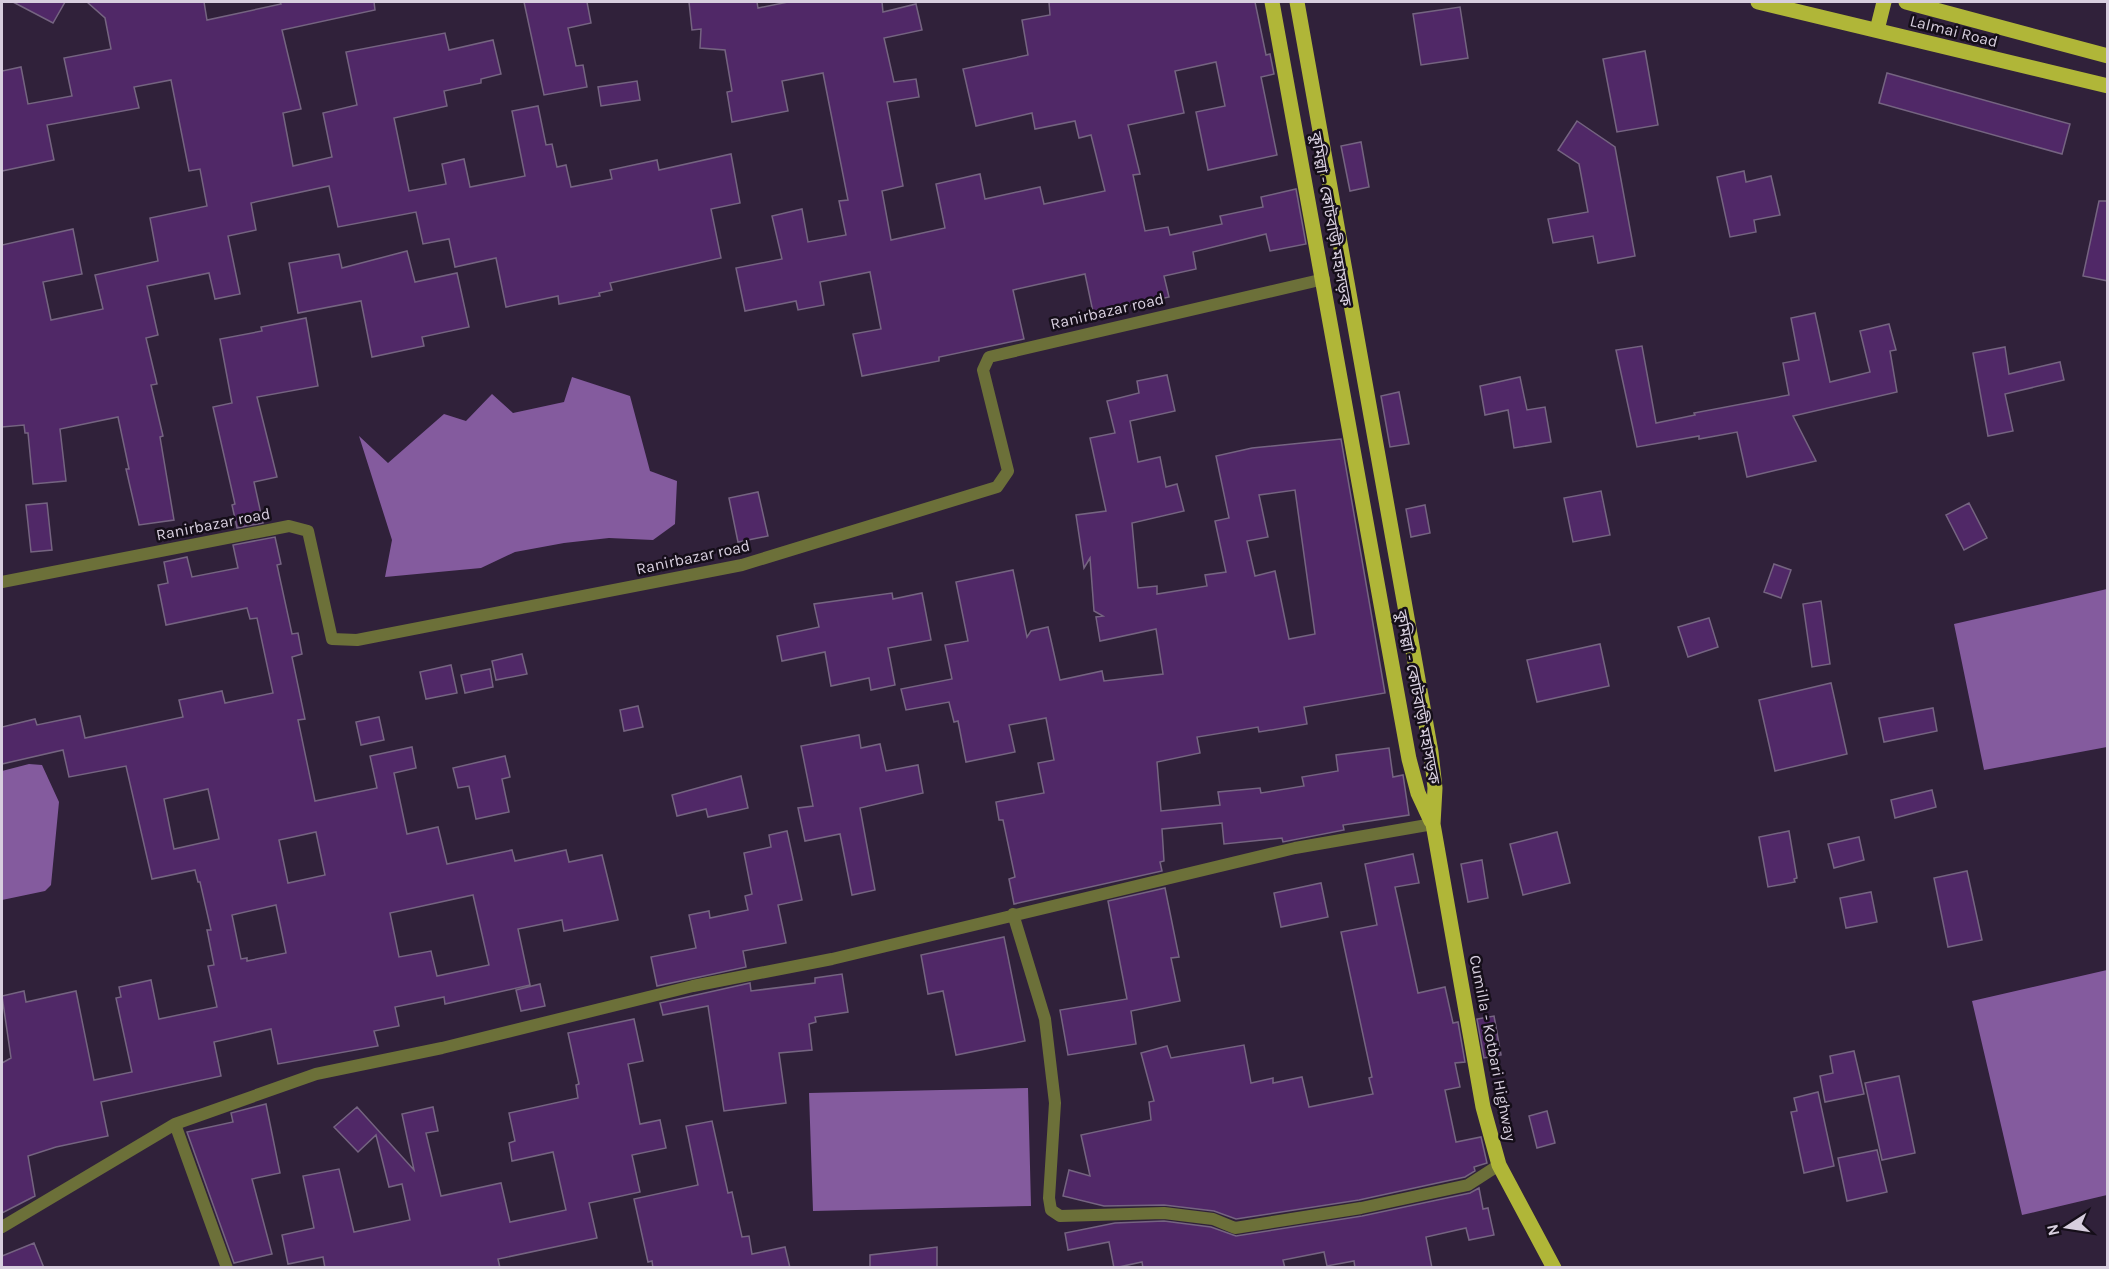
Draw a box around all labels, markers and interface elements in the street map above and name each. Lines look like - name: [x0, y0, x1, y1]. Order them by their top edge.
- street label: Lalmai Road: [1908, 11, 2000, 51]
- street label: কুমিল্লা - কোটবাড়ী মহাসড়ক: [1306, 129, 1356, 309]
- street label: Ranirbazar road: [1048, 289, 1166, 333]
- street label: Ranirbazar road: [154, 504, 272, 544]
- street label: Ranirbazar road: [634, 536, 752, 578]
- street label: কুমিল্লা - কোটবাড়ী মহাসড়ক: [1392, 607, 1444, 787]
- street label: Cumilla - Kotbari Highway: [1466, 953, 1520, 1143]
- north arrow: [2037, 1197, 2097, 1257]
- text: N: [2042, 1222, 2063, 1238]

